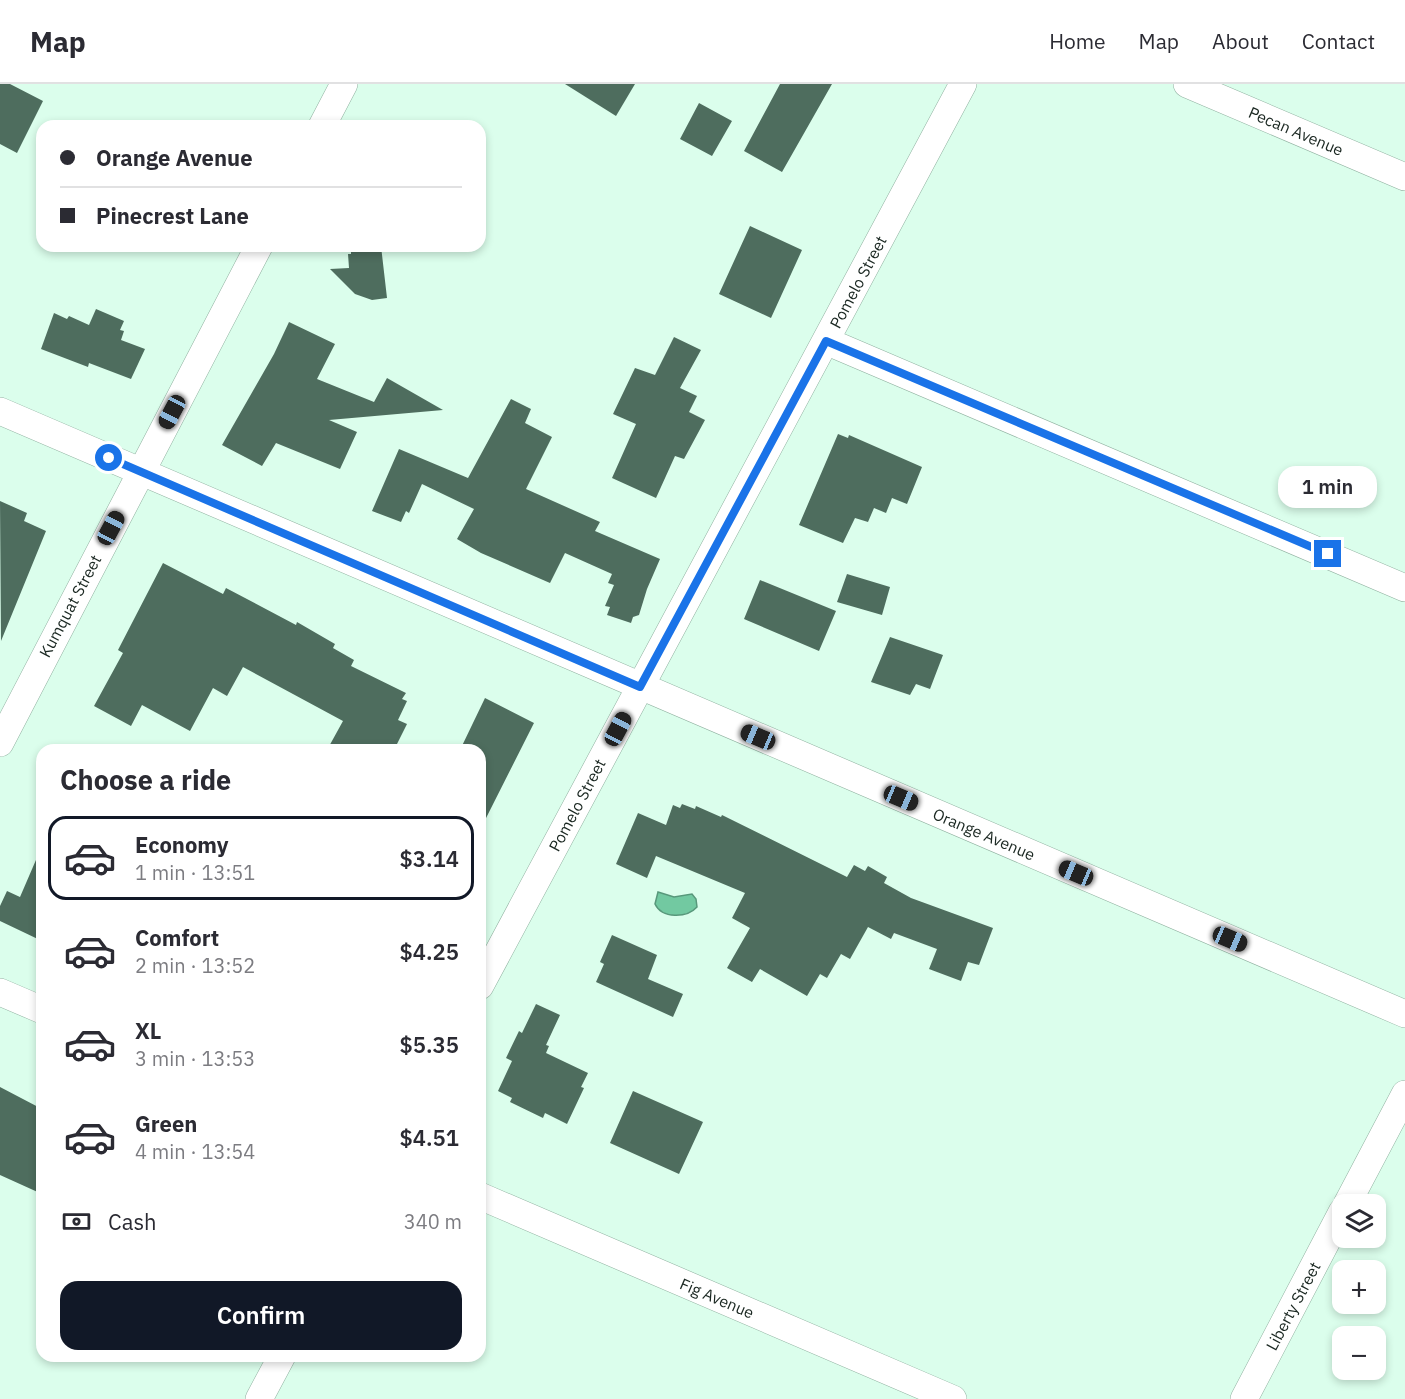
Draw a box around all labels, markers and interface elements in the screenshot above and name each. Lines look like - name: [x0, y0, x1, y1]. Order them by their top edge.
- text: Map: [30, 23, 86, 60]
- text: Home: [1049, 27, 1106, 55]
- text: Map: [1139, 27, 1179, 55]
- text: About: [1212, 27, 1269, 55]
- text: Contact: [1302, 27, 1375, 55]
- street label: Pecan Avenue: [1246, 102, 1347, 160]
- text: Orange Avenue: [96, 143, 253, 172]
- text: Pinecrest Lane: [96, 201, 249, 230]
- street label: Pomelo Street: [825, 232, 891, 332]
- car: [156, 392, 188, 432]
- route start: [95, 444, 122, 471]
- callout: 1 min: [1278, 467, 1378, 509]
- text: 1 min: [1302, 473, 1353, 500]
- car: [95, 508, 127, 548]
- route end: [1314, 540, 1341, 567]
- street label: Kumquat Street: [35, 551, 105, 661]
- car: [602, 709, 634, 749]
- car: [738, 722, 778, 752]
- street label: Pomelo Street: [544, 755, 610, 855]
- text: Choose a ride: [60, 762, 231, 797]
- car: [881, 783, 921, 813]
- street label: Orange Avenue: [930, 803, 1038, 865]
- text: Economy: [135, 830, 229, 859]
- icon: car: [63, 831, 117, 885]
- text: $3.14: [400, 844, 459, 873]
- car: [1056, 858, 1096, 888]
- text: 1 min · 13:51: [135, 859, 255, 886]
- text: Comfort: [135, 923, 219, 952]
- icon: car: [63, 924, 117, 978]
- car: [1210, 924, 1250, 954]
- text: $4.25: [400, 937, 459, 966]
- text: 2 min · 13:52: [135, 952, 255, 979]
- text: XL: [135, 1016, 161, 1045]
- icon: car: [63, 1017, 117, 1071]
- text: $5.35: [400, 1030, 459, 1059]
- text: 3 min · 13:53: [135, 1045, 255, 1072]
- text: Green: [135, 1109, 197, 1138]
- icon: car: [63, 1110, 117, 1164]
- text: $4.51: [400, 1123, 459, 1152]
- text: 4 min · 13:54: [135, 1138, 255, 1165]
- map controls: [1332, 1194, 1386, 1380]
- button: layers: [1332, 1194, 1386, 1248]
- icon: cash: [60, 1205, 93, 1238]
- text: Cash: [108, 1207, 157, 1236]
- text: 340 m: [404, 1208, 462, 1235]
- street label: Liberty Street: [1261, 1258, 1325, 1354]
- button: +: [1332, 1260, 1386, 1314]
- street label: Fig Avenue: [677, 1273, 757, 1323]
- button: Confirm: [60, 1281, 462, 1350]
- button: −: [1332, 1326, 1386, 1380]

